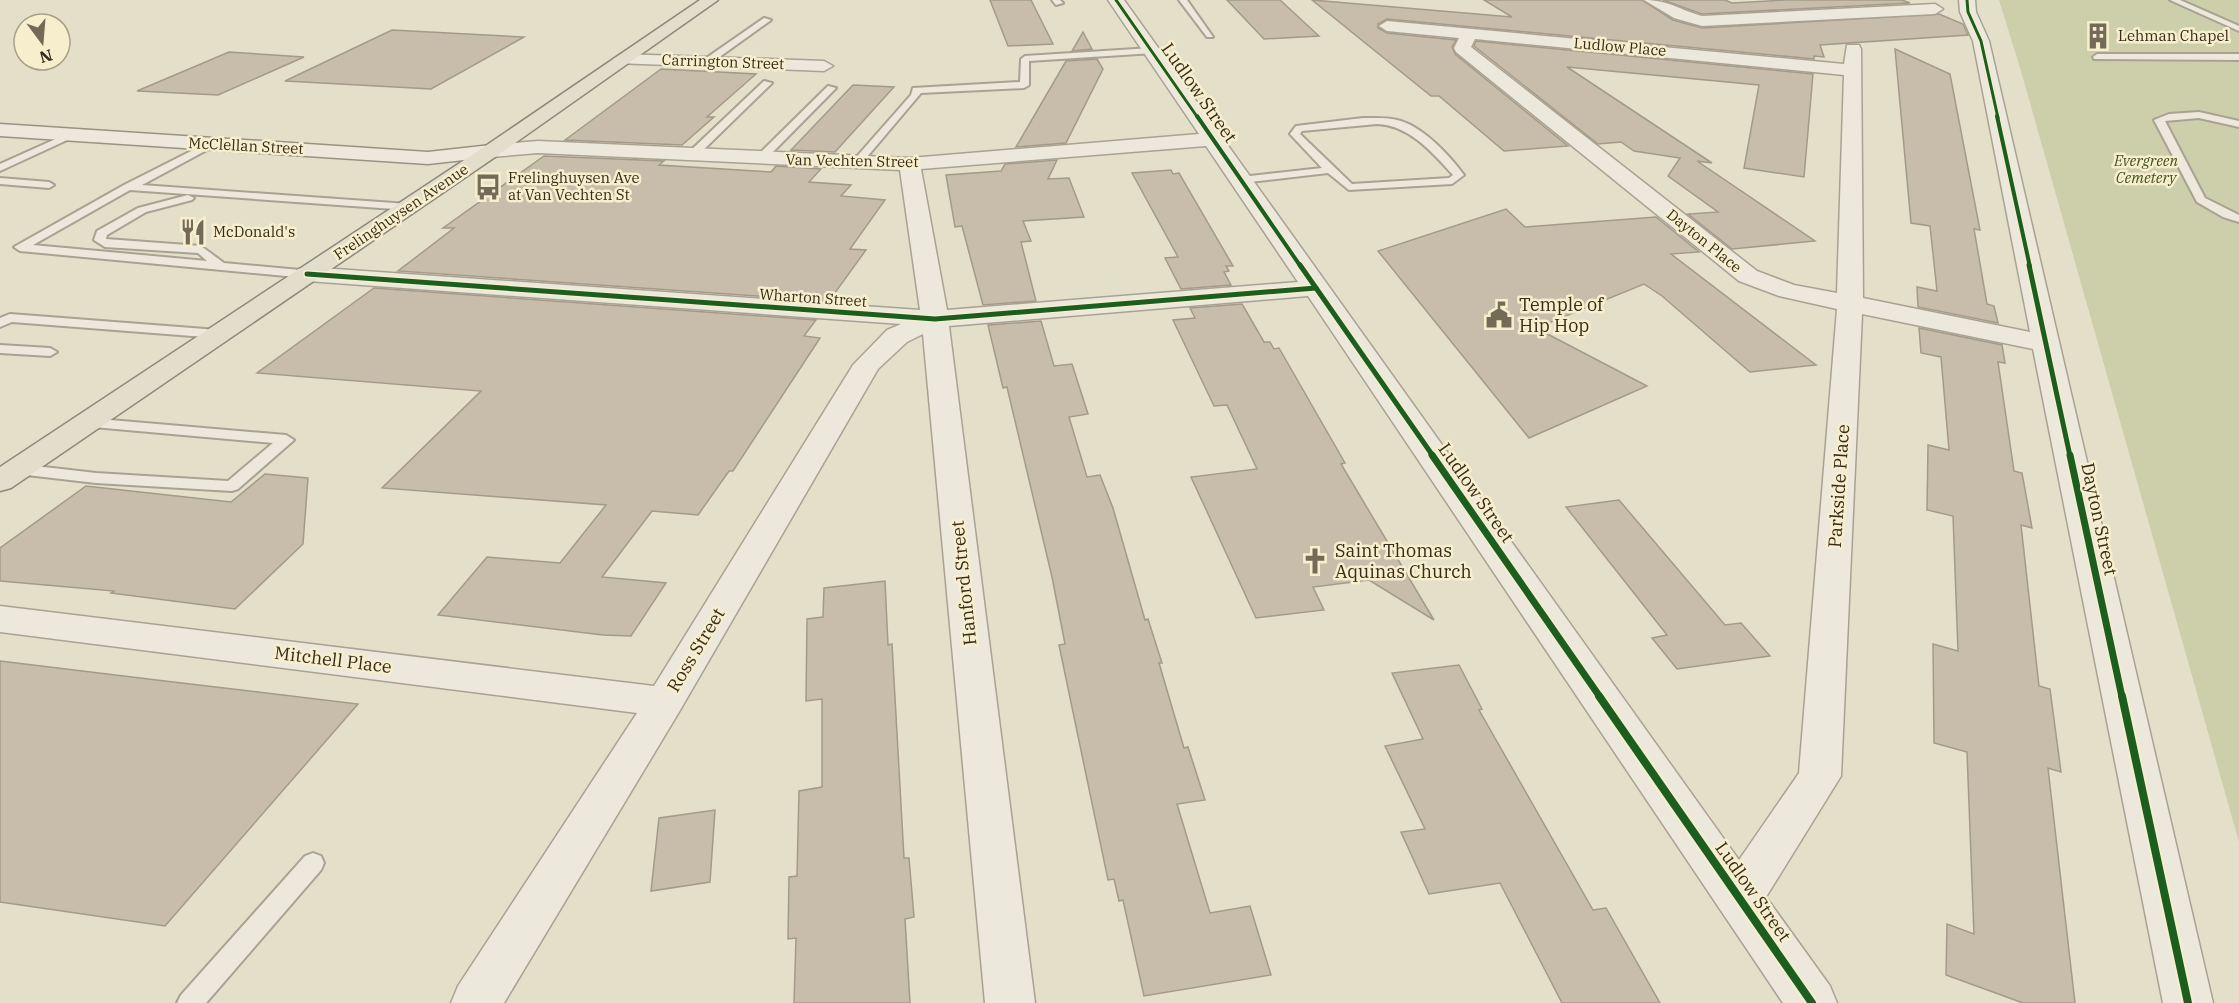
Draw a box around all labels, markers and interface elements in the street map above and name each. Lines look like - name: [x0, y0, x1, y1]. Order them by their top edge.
- north arrow: [12, 12, 72, 72]
- building icon: Lehman Chapel: [2083, 21, 2113, 51]
- place label: Lehman Chapel: [2118, 26, 2229, 45]
- street label: Ludlow Place: [1573, 33, 1667, 60]
- street label: Ludlow Street: [1157, 38, 1242, 147]
- text: N: [37, 45, 55, 68]
- street label: Carrington Street: [661, 50, 785, 73]
- street label: McClellan Street: [188, 133, 304, 158]
- street label: Van Vechten Street: [785, 150, 919, 171]
- park label: Evergreen Cemetery: [2113, 151, 2178, 187]
- street label: Frelinghuysen Avenue: [330, 159, 472, 264]
- place label: Frelinghuysen Ave at Van Vechten St: [508, 168, 639, 204]
- bus stop icon: Frelinghuysen Ave at Van Vechten St: [473, 172, 503, 202]
- street label: Dayton Place: [1663, 205, 1746, 277]
- restaurant icon: McDonald's: [178, 217, 208, 247]
- place label: McDonald's: [213, 222, 295, 241]
- street label: Wharton Street: [759, 284, 867, 311]
- place label: Temple of Hip Hop: [1519, 293, 1605, 337]
- public building icon: Temple of Hip Hop: [1484, 300, 1514, 330]
- street label: Parkside Place: [1823, 423, 1854, 548]
- street label: Ludlow Street: [1434, 438, 1519, 547]
- street label: Dayton Street: [2076, 460, 2123, 577]
- street label: Hanford Street: [946, 520, 981, 647]
- place label: Saint Thomas Aquinas Church: [1335, 539, 1472, 583]
- church icon: Saint Thomas Aquinas Church: [1300, 546, 1330, 576]
- street label: Ross Street: [661, 603, 730, 696]
- street label: Mitchell Place: [273, 641, 393, 678]
- street label: Ludlow Street: [1711, 837, 1796, 946]

